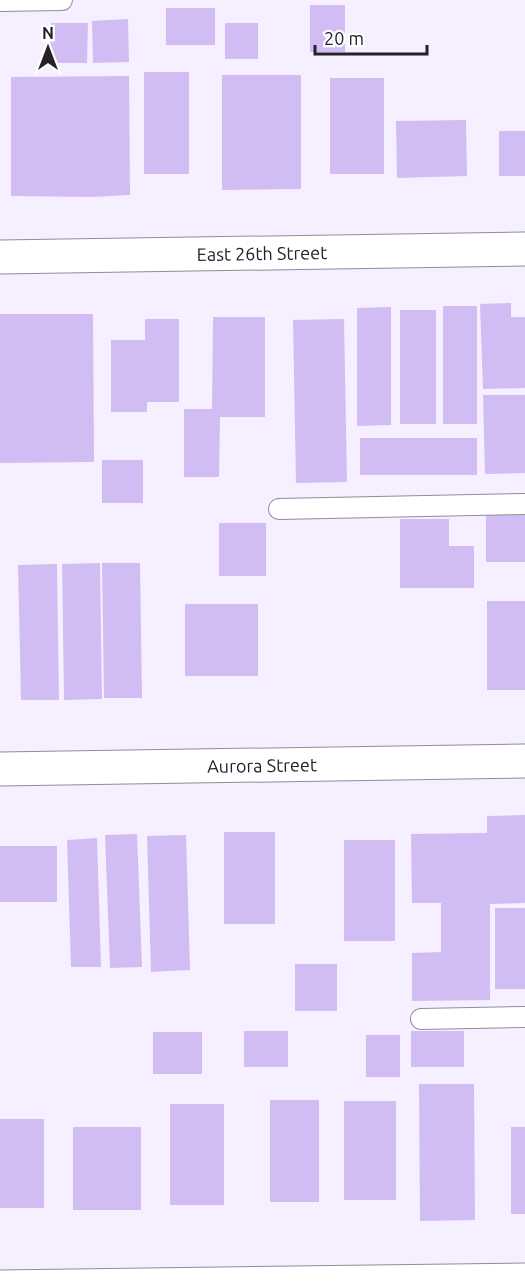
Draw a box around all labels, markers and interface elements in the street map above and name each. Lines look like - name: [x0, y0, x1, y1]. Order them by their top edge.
- north arrow: [18, 18, 78, 78]
- scale bar: [315, 18, 428, 56]
- text: N: [42, 24, 54, 42]
- text: 20 m: [324, 28, 364, 48]
- street label: East 26th Street: [197, 242, 327, 264]
- street label: Aurora Street: [207, 754, 317, 776]

